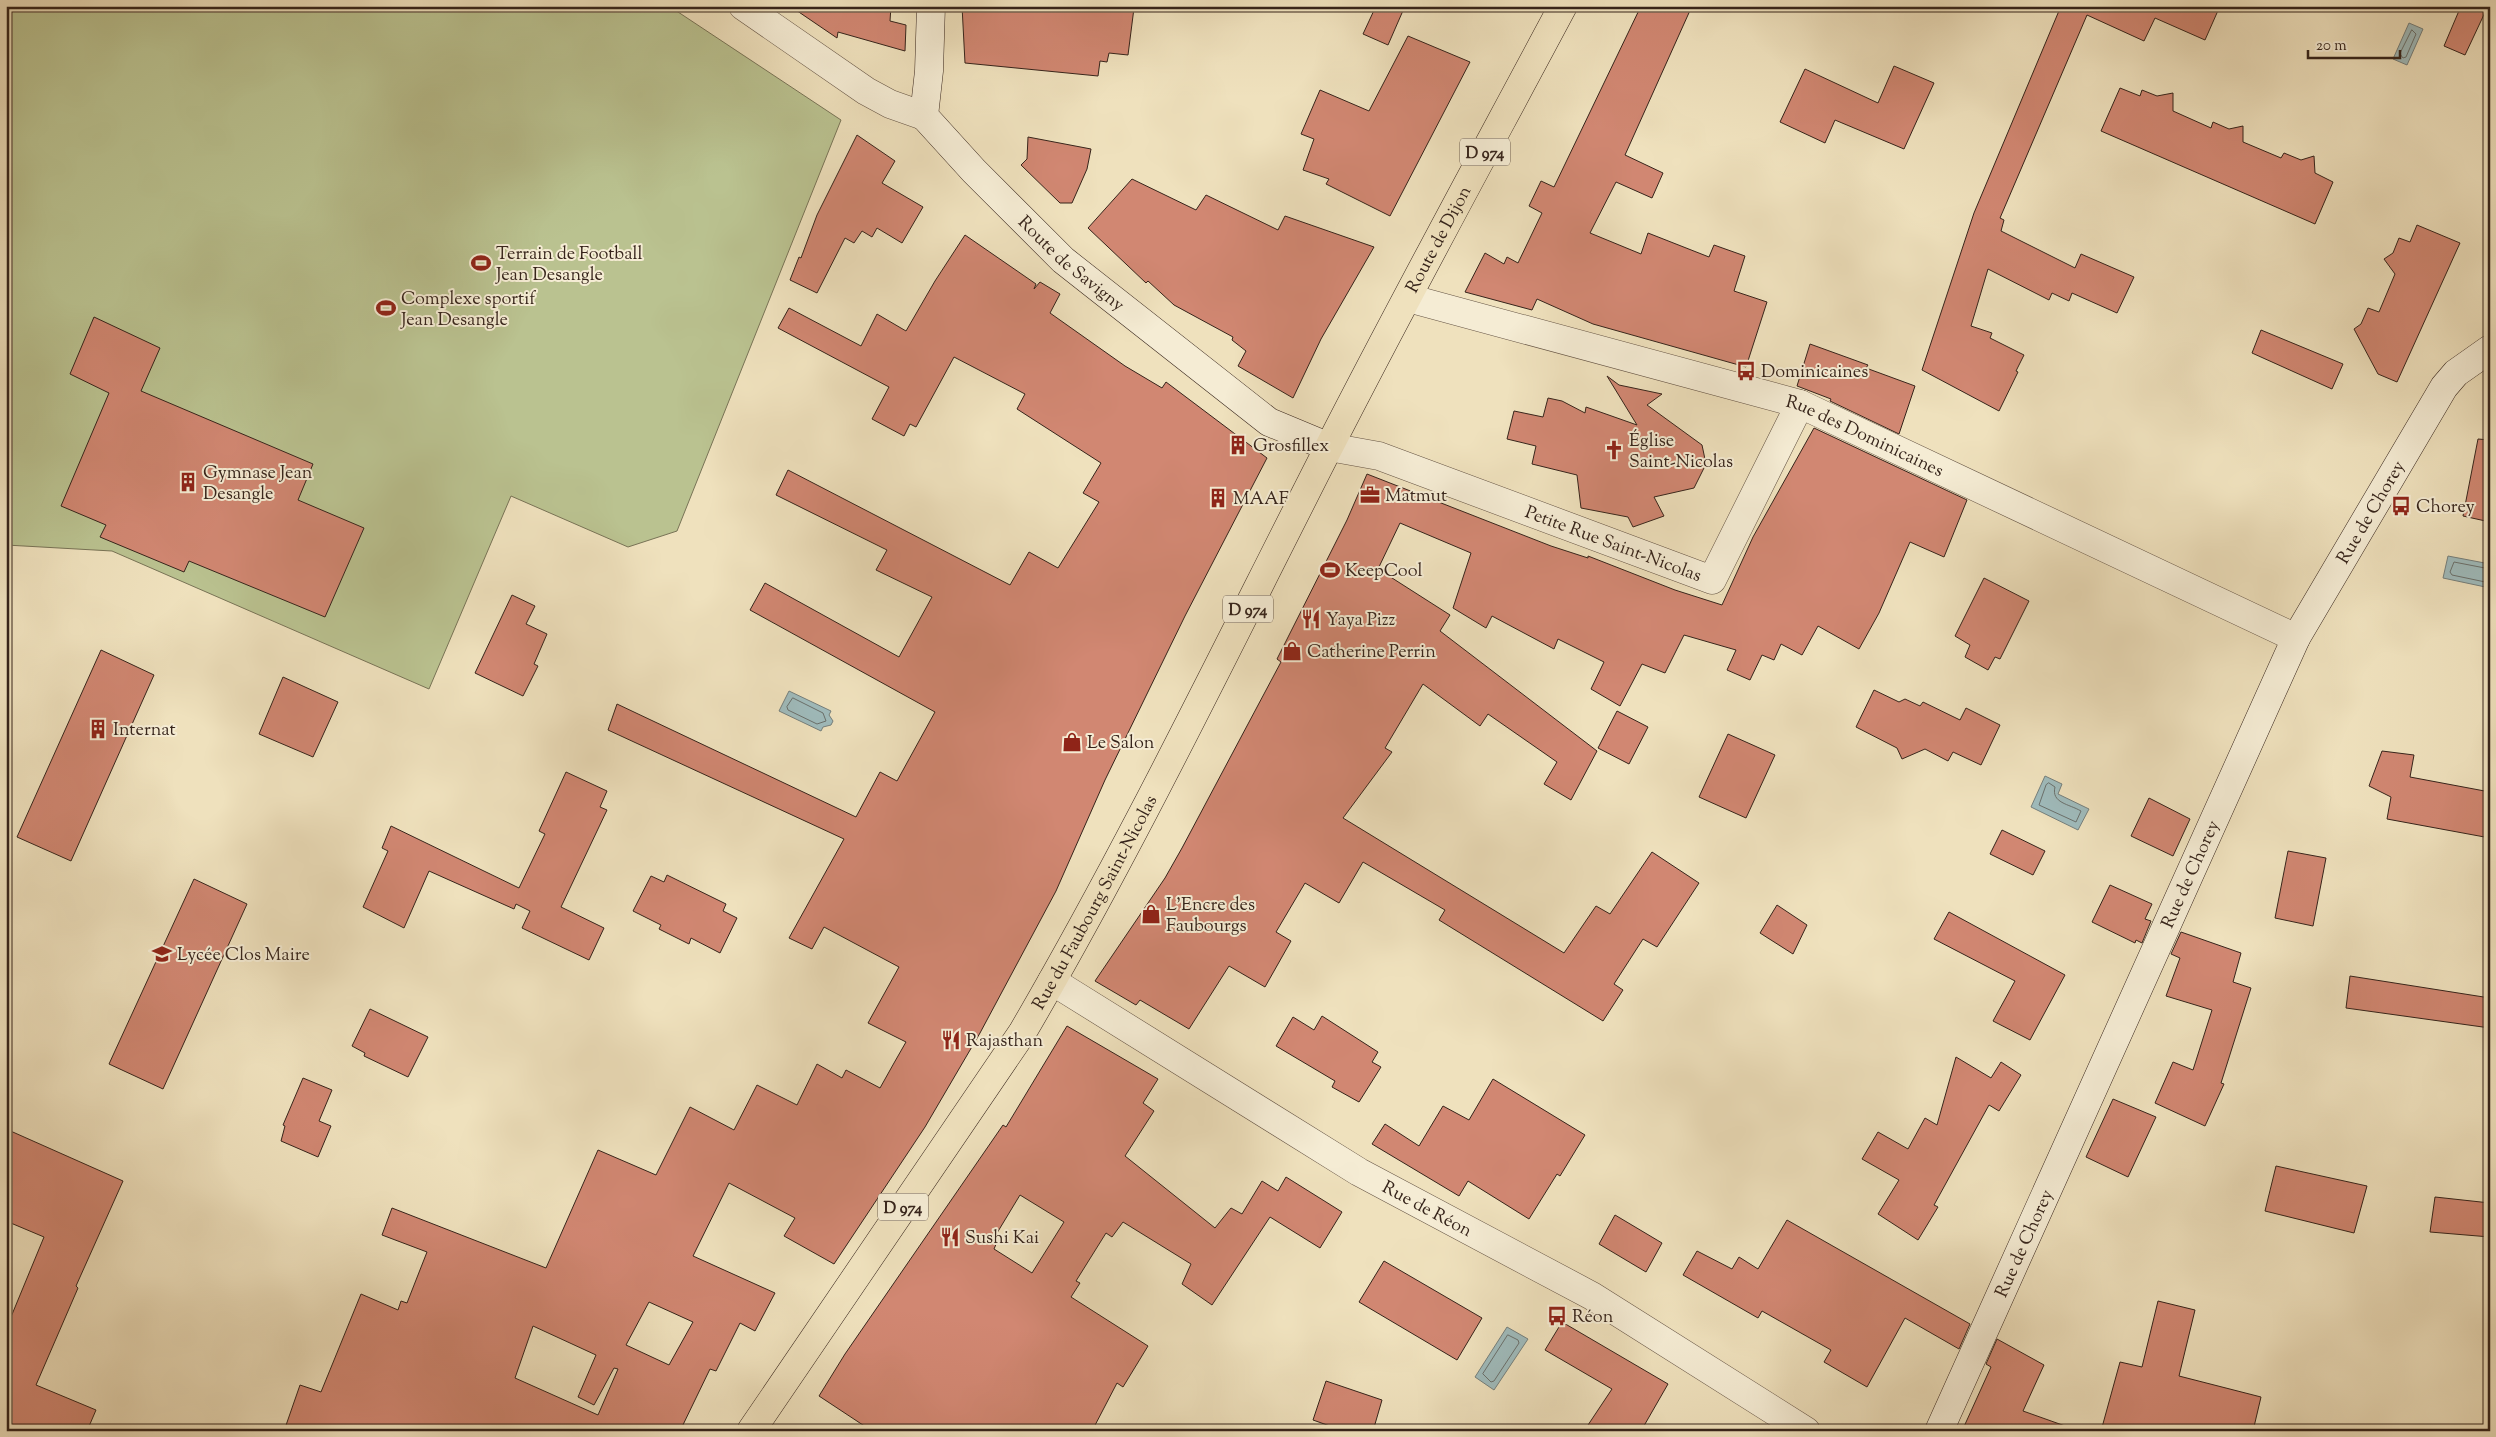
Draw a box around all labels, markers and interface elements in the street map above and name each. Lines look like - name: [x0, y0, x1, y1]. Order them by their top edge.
- scale bar: [2308, 28, 2401, 60]
- text: 20 m: [2316, 36, 2347, 57]
- road number: D 974: [1460, 138, 1510, 166]
- street label: Route de Dijon: [1401, 181, 1479, 298]
- street label: Route de Savigny: [1011, 211, 1129, 319]
- place label: Terrain de Football Jean Desangle: [495, 242, 643, 289]
- sports icon: Terrain de Football Jean Desangle: [470, 252, 492, 274]
- place label: Complexe sportif Jean Desangle: [400, 287, 536, 334]
- sports icon: Complexe sportif Jean Desangle: [375, 297, 397, 319]
- bus stop icon: Dominicaines: [1735, 360, 1757, 382]
- place label: Dominicaines: [1761, 360, 1868, 386]
- street label: Rue des Dominicaines: [1783, 390, 1947, 485]
- place label: Église Saint-Nicolas: [1629, 429, 1733, 476]
- building icon: Grosfillex: [1227, 434, 1249, 456]
- place label: Grosfillex: [1253, 434, 1329, 460]
- church icon: Église Saint-Nicolas: [1603, 439, 1625, 461]
- street label: Rue de Chorey: [2331, 456, 2413, 569]
- place label: Gymnase Jean Desangle: [203, 461, 313, 508]
- building icon: Gymnase Jean Desangle: [177, 471, 199, 493]
- office icon: Matmut: [1359, 484, 1381, 506]
- place label: Matmut: [1385, 484, 1447, 510]
- building icon: MAAF: [1207, 487, 1229, 509]
- place label: MAAF: [1233, 487, 1289, 513]
- bus stop icon: Chorey: [2390, 495, 2412, 517]
- place label: Chorey: [2416, 495, 2475, 521]
- street label: Petite Rue Saint-Nicolas: [1521, 500, 1705, 590]
- sports icon: KeepCool: [1319, 559, 1341, 581]
- place label: KeepCool: [1345, 559, 1422, 585]
- road number: D 974: [1223, 596, 1273, 622]
- restaurant icon: Yaya Pizz: [1300, 608, 1322, 630]
- place label: Yaya Pizz: [1326, 608, 1396, 634]
- shop icon: Catherine Perrin: [1281, 640, 1303, 662]
- place label: Catherine Perrin: [1307, 640, 1436, 666]
- building icon: Internat: [87, 718, 109, 740]
- place label: Internat: [113, 718, 176, 744]
- shop icon: Le Salon: [1061, 731, 1083, 753]
- place label: Le Salon: [1087, 731, 1155, 757]
- street label: Rue du Faubourg Saint-Nicolas: [1027, 791, 1165, 1015]
- street label: Rue de Chorey: [2156, 816, 2227, 933]
- place label: L'Encre des Faubourgs: [1166, 893, 1255, 940]
- shop icon: L'Encre des Faubourgs: [1140, 903, 1162, 925]
- school or university icon: Lycée Clos Maire: [151, 943, 173, 965]
- place label: Lycée Clos Maire: [177, 943, 310, 969]
- restaurant icon: Rajasthan: [940, 1029, 962, 1051]
- place label: Rajasthan: [966, 1029, 1043, 1055]
- street label: Rue de Réon: [1377, 1176, 1476, 1245]
- street label: Rue de Chorey: [1990, 1186, 2061, 1302]
- road number: D 974: [878, 1194, 928, 1220]
- restaurant icon: Sushi Kai: [939, 1226, 961, 1248]
- place label: Sushi Kai: [965, 1226, 1039, 1252]
- bus stop icon: Réon: [1546, 1305, 1568, 1327]
- place label: Réon: [1572, 1305, 1614, 1331]

